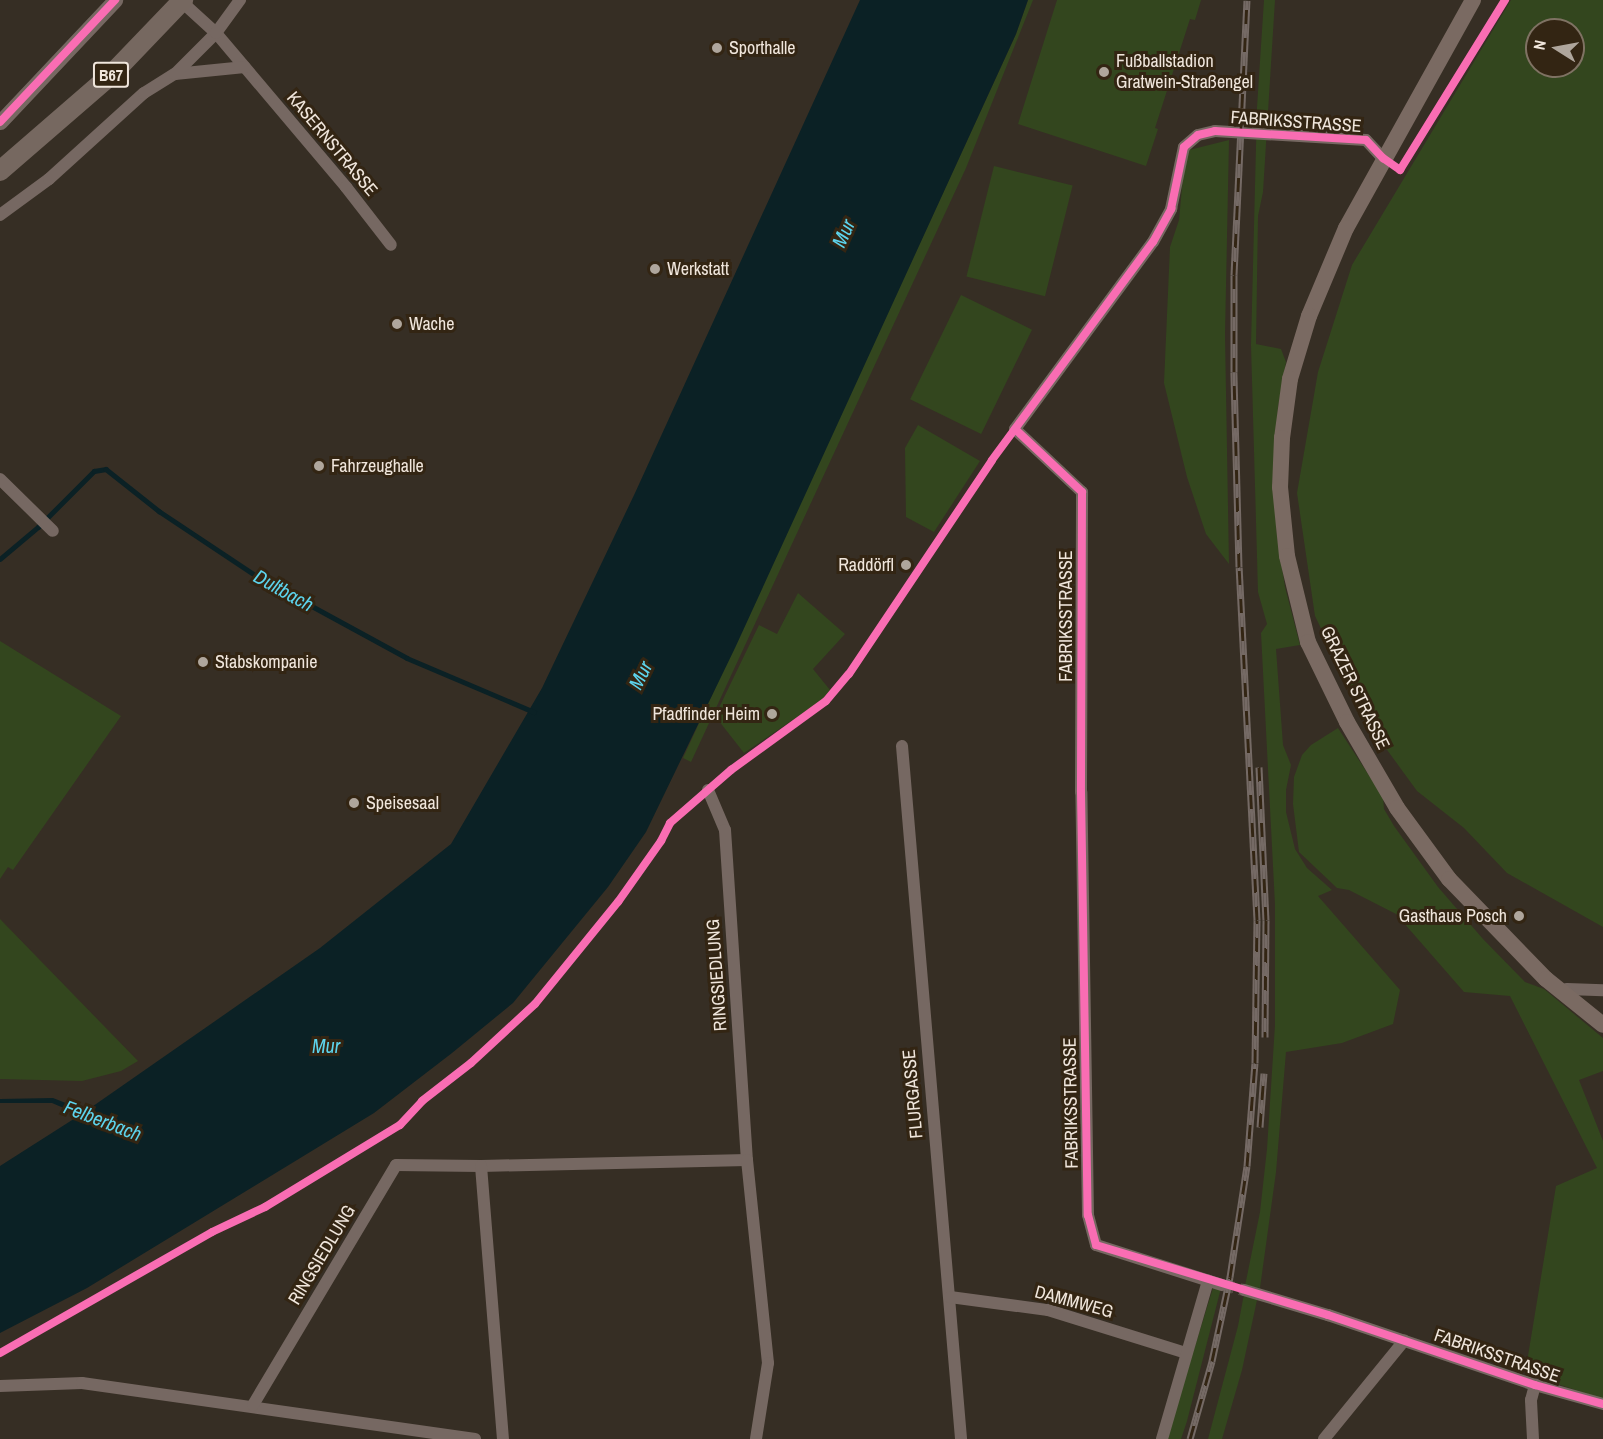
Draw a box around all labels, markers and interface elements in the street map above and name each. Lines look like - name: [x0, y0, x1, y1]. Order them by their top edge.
- north arrow: [1525, 18, 1585, 78]
- place label: Sporthalle: [729, 37, 795, 59]
- text: N: [1528, 38, 1551, 52]
- marker: Sporthalle: [710, 41, 724, 55]
- place label: Fußballstadion Gratwein-Straßengel: [1116, 51, 1253, 94]
- road number: B67: [92, 62, 130, 88]
- marker: Fußballstadion Gratwein-Straßengel: [1097, 65, 1111, 79]
- street label: KASERNSTRASSE: [282, 87, 382, 201]
- street label: FABRIKSSTRASSE: [1230, 107, 1362, 137]
- water label: Mur: [826, 215, 860, 251]
- place label: Werkstatt: [667, 258, 729, 280]
- marker: Werkstatt: [648, 262, 662, 276]
- place label: Wache: [409, 313, 454, 335]
- marker: Wache: [390, 317, 404, 331]
- place label: Fahrzeughalle: [331, 455, 424, 477]
- marker: Fahrzeughalle: [312, 459, 326, 473]
- street label: FABRIKSSTRASSE: [1055, 550, 1077, 682]
- place label: Raddörfl: [838, 554, 894, 576]
- marker: Raddörfl: [899, 558, 913, 572]
- water label: Dultbach: [250, 564, 318, 616]
- street label: GRAZER STRASSE: [1316, 623, 1394, 753]
- place label: Stabskompanie: [215, 651, 318, 673]
- marker: Stabskompanie: [196, 655, 210, 669]
- water label: Mur: [623, 657, 657, 693]
- place label: Pfadfinder Heim: [653, 703, 760, 725]
- marker: Pfadfinder Heim: [765, 707, 779, 721]
- place label: Speisesaal: [366, 792, 439, 814]
- marker: Speisesaal: [347, 796, 361, 810]
- place label: Gasthaus Posch: [1399, 905, 1507, 927]
- marker: Gasthaus Posch: [1512, 909, 1526, 923]
- street label: RINGSIEDLUNG: [702, 918, 732, 1032]
- water label: Mur: [312, 1033, 340, 1057]
- street label: FABRIKSSTRASSE: [1059, 1037, 1083, 1169]
- street label: FLURGASSE: [898, 1049, 928, 1139]
- water label: Felberbach: [61, 1094, 145, 1146]
- street label: RINGSIEDLUNG: [284, 1201, 360, 1309]
- street label: DAMMWEG: [1032, 1281, 1116, 1323]
- street label: FABRIKSSTRASSE: [1431, 1324, 1563, 1388]

